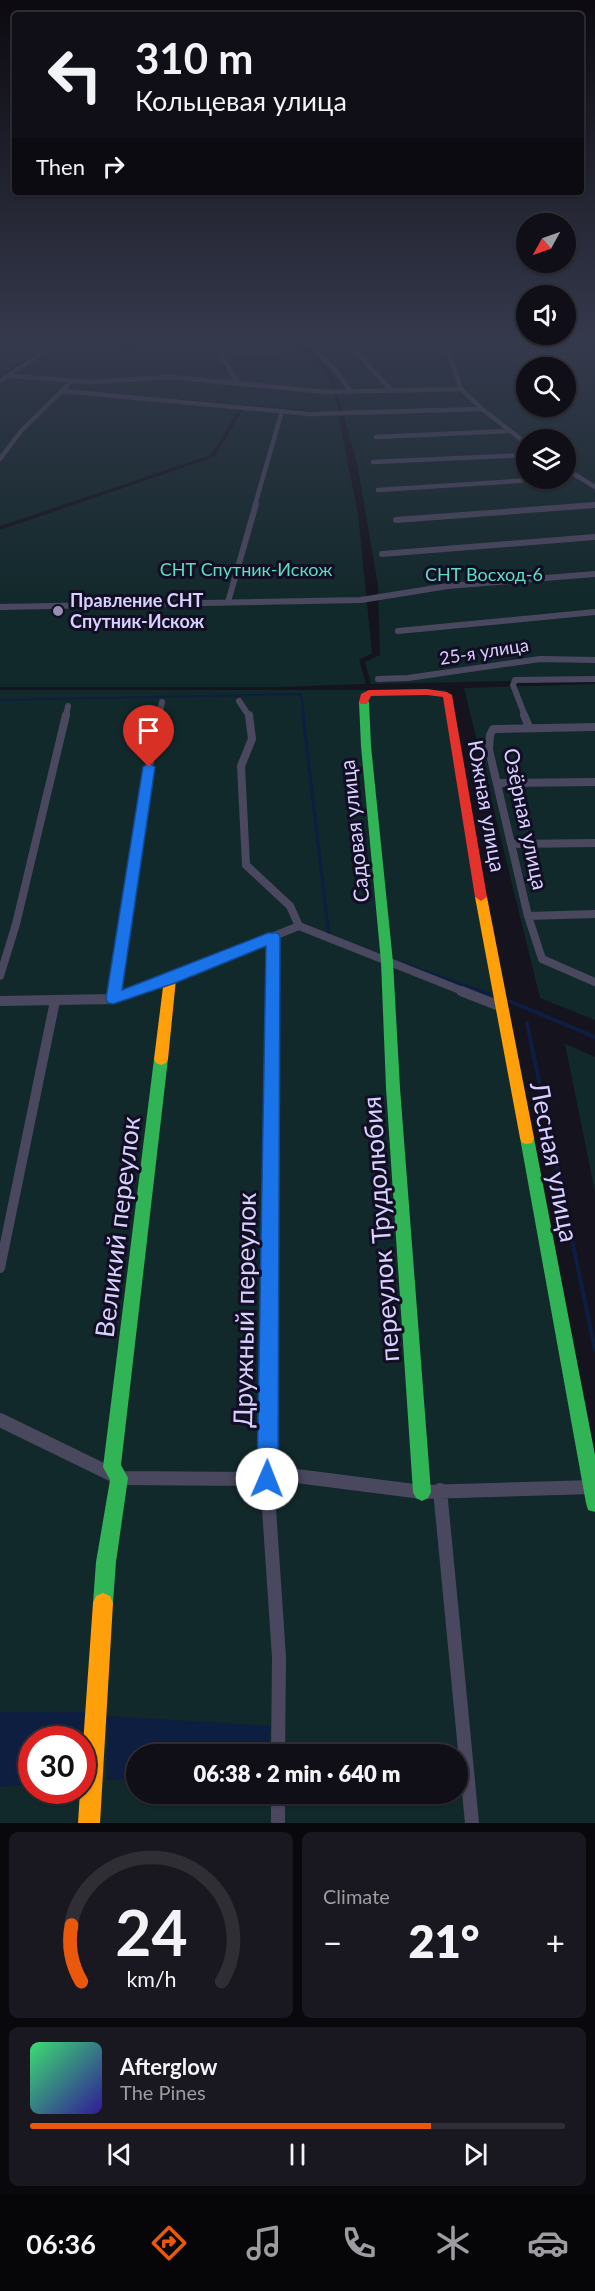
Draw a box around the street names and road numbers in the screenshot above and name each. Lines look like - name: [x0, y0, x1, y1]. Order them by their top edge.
- street label: 25-я улица: [438, 633, 530, 669]
- street label: Южная улица: [464, 738, 511, 874]
- street label: Озёрная улица: [499, 746, 554, 892]
- street label: Садовая улица: [334, 759, 373, 904]
- street label: Лесная улица: [524, 1078, 586, 1245]
- street label: переулок Трудолюбия: [355, 1095, 405, 1363]
- street label: Великий переулок: [88, 1114, 147, 1339]
- street label: Дружный переулок: [226, 1192, 262, 1428]

